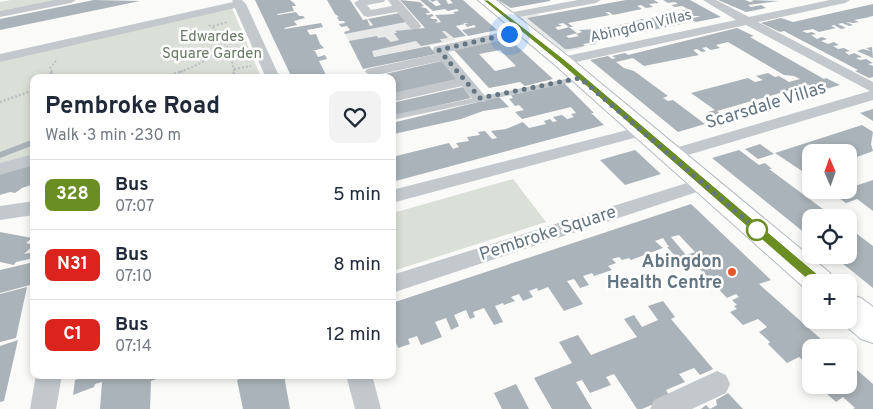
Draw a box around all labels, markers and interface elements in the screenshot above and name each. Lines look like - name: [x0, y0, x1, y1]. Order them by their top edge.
- street label: Abingdon Villas: [588, 6, 694, 48]
- your location: [497, 22, 522, 47]
- park label: Edwardes Square Garden: [162, 28, 262, 64]
- street label: Scarsdale Villas: [703, 77, 829, 135]
- button: heart: [329, 91, 381, 143]
- text: Pembroke Road: [45, 92, 220, 122]
- text: Walk · 3 min · 230 m: [45, 126, 181, 146]
- north arrow: [802, 144, 858, 199]
- map controls: [802, 144, 857, 394]
- text: Bus: [115, 173, 149, 197]
- text: 328: [56, 183, 89, 206]
- text: 5 min: [333, 183, 381, 207]
- text: 07:07: [115, 197, 154, 217]
- street label: Pembroke Square: [477, 201, 619, 267]
- button: locate: [802, 209, 857, 264]
- unlabelled marker: [746, 219, 768, 241]
- text: Bus: [115, 243, 149, 267]
- place label: Abingdon Health Centre: [607, 251, 722, 295]
- text: N31: [57, 253, 88, 276]
- text: 8 min: [333, 253, 381, 277]
- marker: Abingdon Health Centre: [726, 266, 738, 278]
- text: 07:10: [115, 267, 152, 287]
- button: +: [802, 274, 857, 329]
- text: Bus: [115, 313, 149, 337]
- text: C1: [63, 323, 82, 346]
- text: 12 min: [326, 323, 381, 347]
- text: 07:14: [115, 337, 152, 357]
- button: −: [802, 339, 857, 394]

